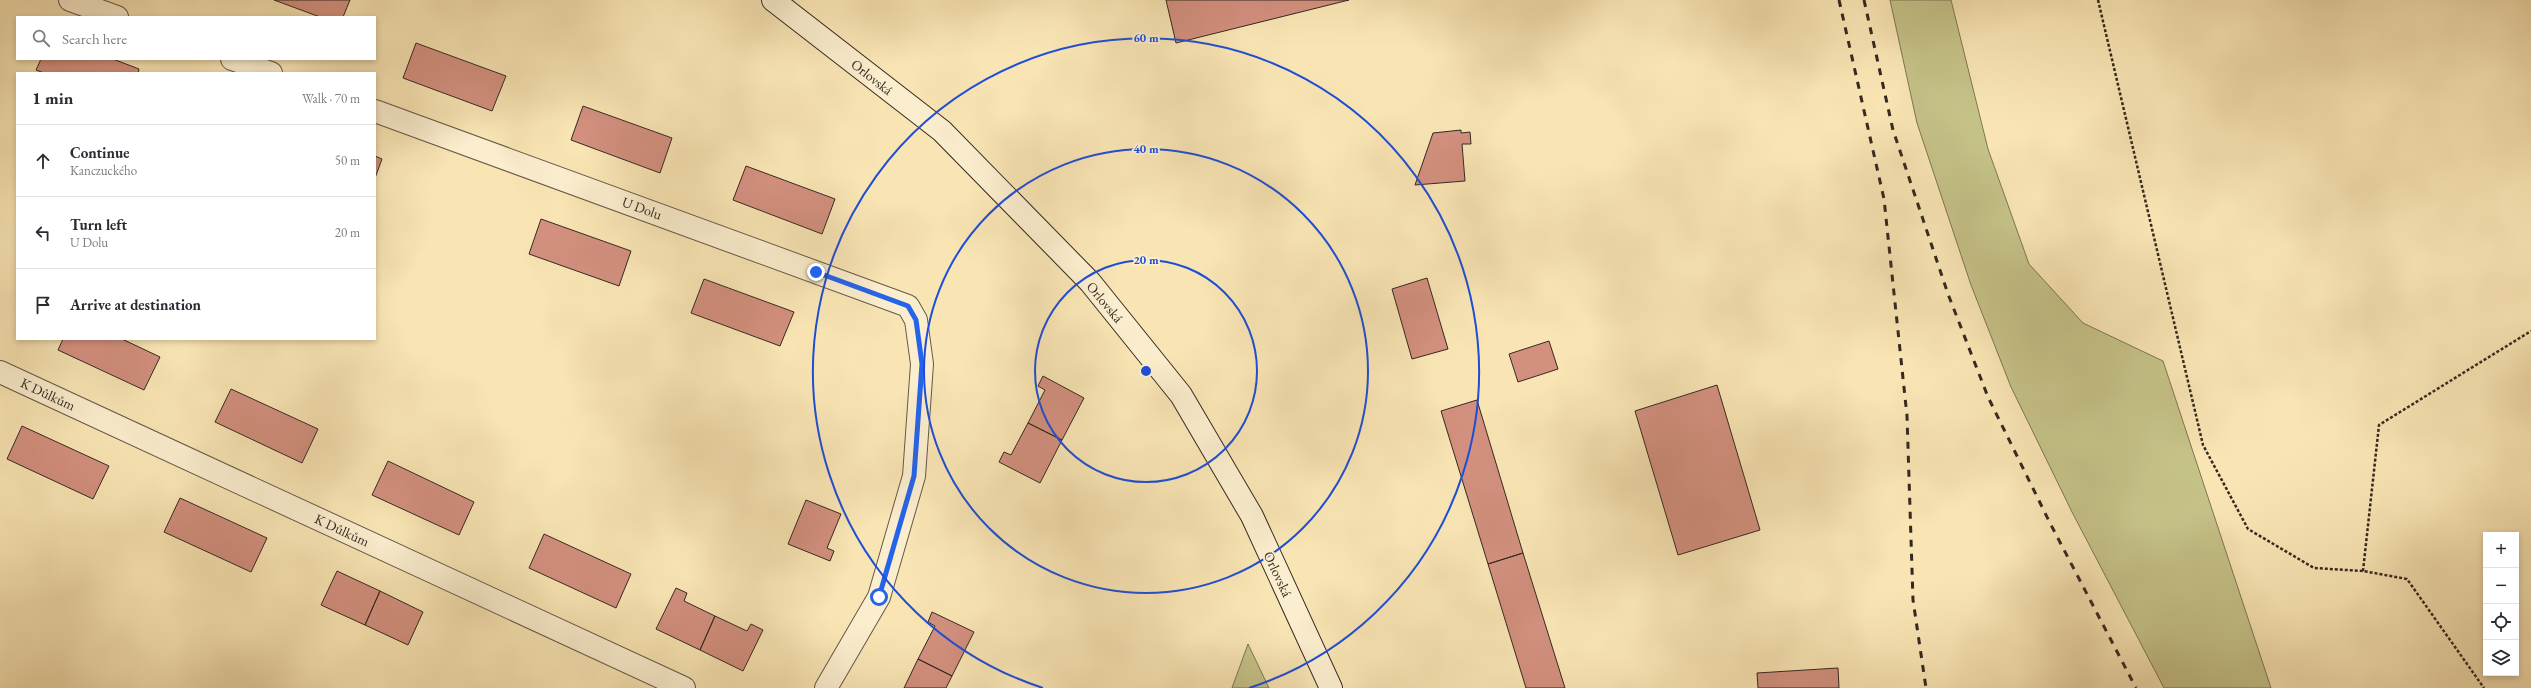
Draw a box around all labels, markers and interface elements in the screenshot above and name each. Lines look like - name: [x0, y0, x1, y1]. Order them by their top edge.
- search box: [16, 16, 376, 60]
- icon: search: [30, 27, 52, 49]
- text: Search here: [62, 29, 127, 48]
- text: 60 m: [1133, 30, 1159, 46]
- street label: Orlovská: [847, 55, 897, 99]
- text: 1 min: [32, 87, 73, 109]
- text: Walk · 70 m: [302, 90, 360, 107]
- text: 40 m: [1133, 141, 1159, 157]
- text: Continue: [70, 143, 130, 162]
- icon: ahead: [32, 150, 54, 172]
- text: 50 m: [335, 152, 360, 169]
- text: Kanczuckého: [70, 162, 137, 179]
- street label: U Dolu: [620, 193, 665, 224]
- text: Turn left: [70, 215, 127, 234]
- icon: left: [32, 222, 54, 244]
- text: 20 m: [335, 224, 360, 241]
- text: U Dolu: [70, 234, 108, 251]
- text: 20 m: [1133, 252, 1159, 268]
- route end: [807, 263, 825, 281]
- street label: Orlovská: [1083, 278, 1128, 327]
- icon: arrive: [32, 294, 54, 316]
- text: Arrive at destination: [70, 295, 201, 314]
- centre of rings: [1139, 364, 1153, 378]
- street label: K Důlkům: [18, 373, 78, 415]
- street label: K Důlkům: [312, 509, 372, 551]
- map controls: [2483, 532, 2519, 676]
- button: +: [2483, 532, 2519, 568]
- street label: Orlovská: [1260, 548, 1297, 600]
- button: −: [2483, 568, 2519, 604]
- route start: [870, 588, 888, 606]
- button: locate: [2483, 604, 2519, 640]
- button: layers: [2483, 640, 2519, 676]

